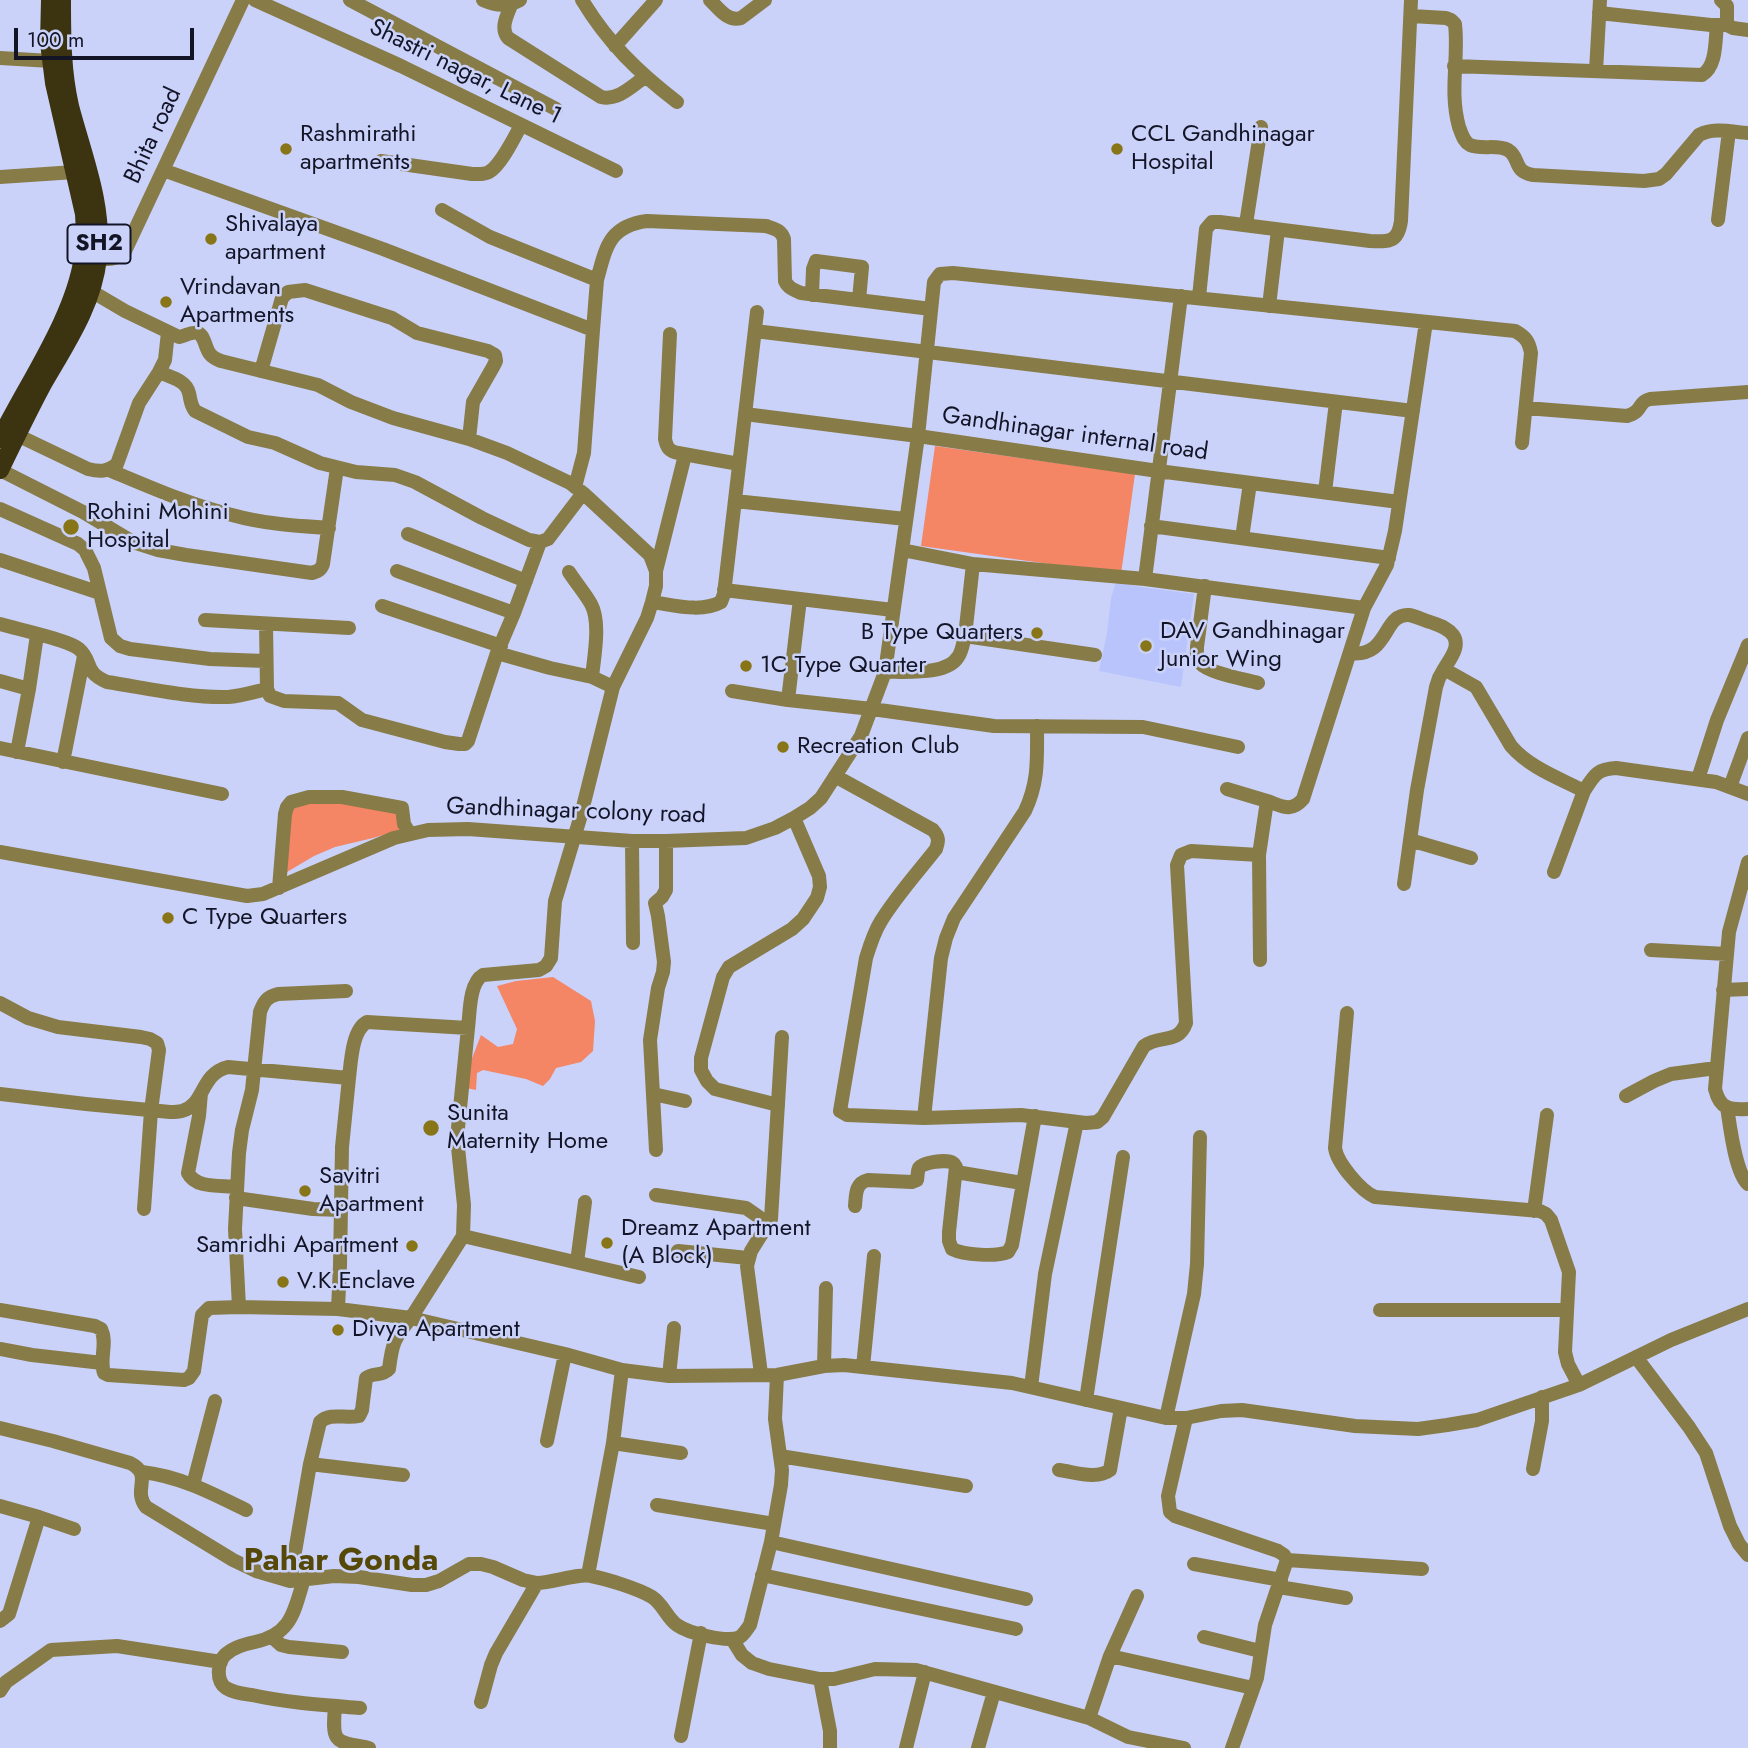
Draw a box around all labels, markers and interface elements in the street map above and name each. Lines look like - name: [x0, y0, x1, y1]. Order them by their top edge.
- scale bar: [18, 14, 198, 58]
- street label: Shastri nagar, Lane 1: [364, 14, 566, 132]
- text: 100 m: [27, 25, 84, 55]
- street label: Bhita road: [119, 83, 189, 189]
- place label: Rashmirathi apartments: [300, 121, 417, 177]
- place label: CCL Gandhinagar Hospital: [1131, 121, 1315, 177]
- marker: Rashmirathi apartments: [278, 141, 294, 157]
- marker: CCL Gandhinagar Hospital: [1109, 141, 1125, 157]
- place label: Shivalaya apartment: [225, 211, 325, 267]
- road number: SH2: [68, 224, 130, 264]
- marker: Shivalaya apartment: [203, 231, 219, 247]
- place label: Vrindavan Apartments: [180, 274, 294, 330]
- marker: Vrindavan Apartments: [158, 294, 174, 310]
- street label: Gandhinagar internal road: [940, 402, 1210, 468]
- place label: Rohini Mohini Hospital: [87, 499, 229, 555]
- marker: Rohini Mohini Hospital: [61, 517, 81, 537]
- place label: DAV Gandhinagar Junior Wing: [1160, 618, 1345, 674]
- place label: B Type Quarters: [861, 619, 1023, 647]
- marker: B Type Quarters: [1029, 625, 1045, 641]
- marker: DAV Gandhinagar Junior Wing: [1138, 638, 1154, 654]
- place label: 1C Type Quarter: [760, 652, 926, 680]
- marker: 1C Type Quarter: [738, 658, 754, 674]
- place label: Recreation Club: [797, 733, 959, 761]
- marker: Recreation Club: [775, 739, 791, 755]
- street label: Gandhinagar colony road: [446, 793, 706, 831]
- place label: C Type Quarters: [182, 904, 347, 932]
- marker: C Type Quarters: [160, 910, 176, 926]
- place label: Sunita Maternity Home: [447, 1100, 608, 1156]
- marker: Sunita Maternity Home: [421, 1118, 441, 1138]
- place label: Savitri Apartment: [319, 1163, 423, 1219]
- marker: Savitri Apartment: [297, 1183, 313, 1199]
- place label: Dreamz Apartment (A Block): [621, 1215, 811, 1271]
- place label: Samridhi Apartment: [196, 1232, 398, 1260]
- marker: Dreamz Apartment (A Block): [599, 1235, 615, 1251]
- marker: Samridhi Apartment: [404, 1238, 420, 1254]
- place label: V.K.Enclave: [297, 1268, 415, 1296]
- marker: V.K.Enclave: [275, 1274, 291, 1290]
- place label: Divya Apartment: [352, 1316, 520, 1344]
- marker: Divya Apartment: [330, 1322, 346, 1338]
- district label: Pahar Gonda: [244, 1543, 438, 1581]

